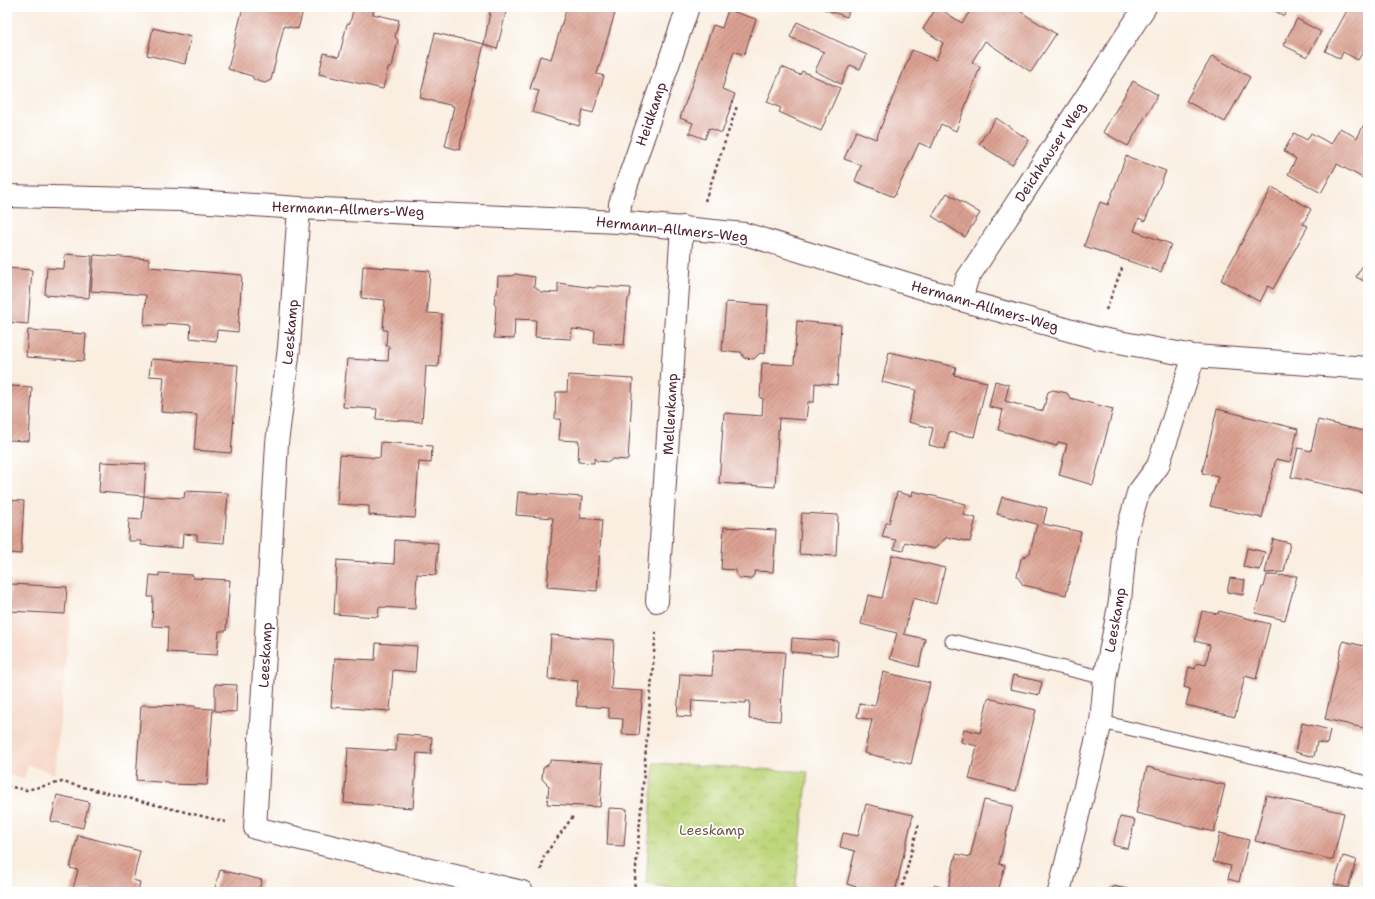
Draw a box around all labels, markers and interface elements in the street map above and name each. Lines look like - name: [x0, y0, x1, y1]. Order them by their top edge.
- street label: Heidkamp: [632, 79, 670, 148]
- street label: Deichhauser Weg: [1011, 98, 1089, 206]
- street label: Hermann-Allmers-Weg: [271, 197, 425, 221]
- street label: Hermann-Allmers-Weg: [595, 212, 749, 246]
- street label: Hermann-Allmers-Weg: [909, 276, 1061, 336]
- street label: Leeskamp: [278, 298, 302, 366]
- street label: Mellenkamp: [659, 372, 681, 455]
- street label: Leeskamp: [1100, 586, 1130, 654]
- street label: Leeskamp: [254, 622, 276, 688]
- park label: Leeskamp: [679, 821, 745, 839]

